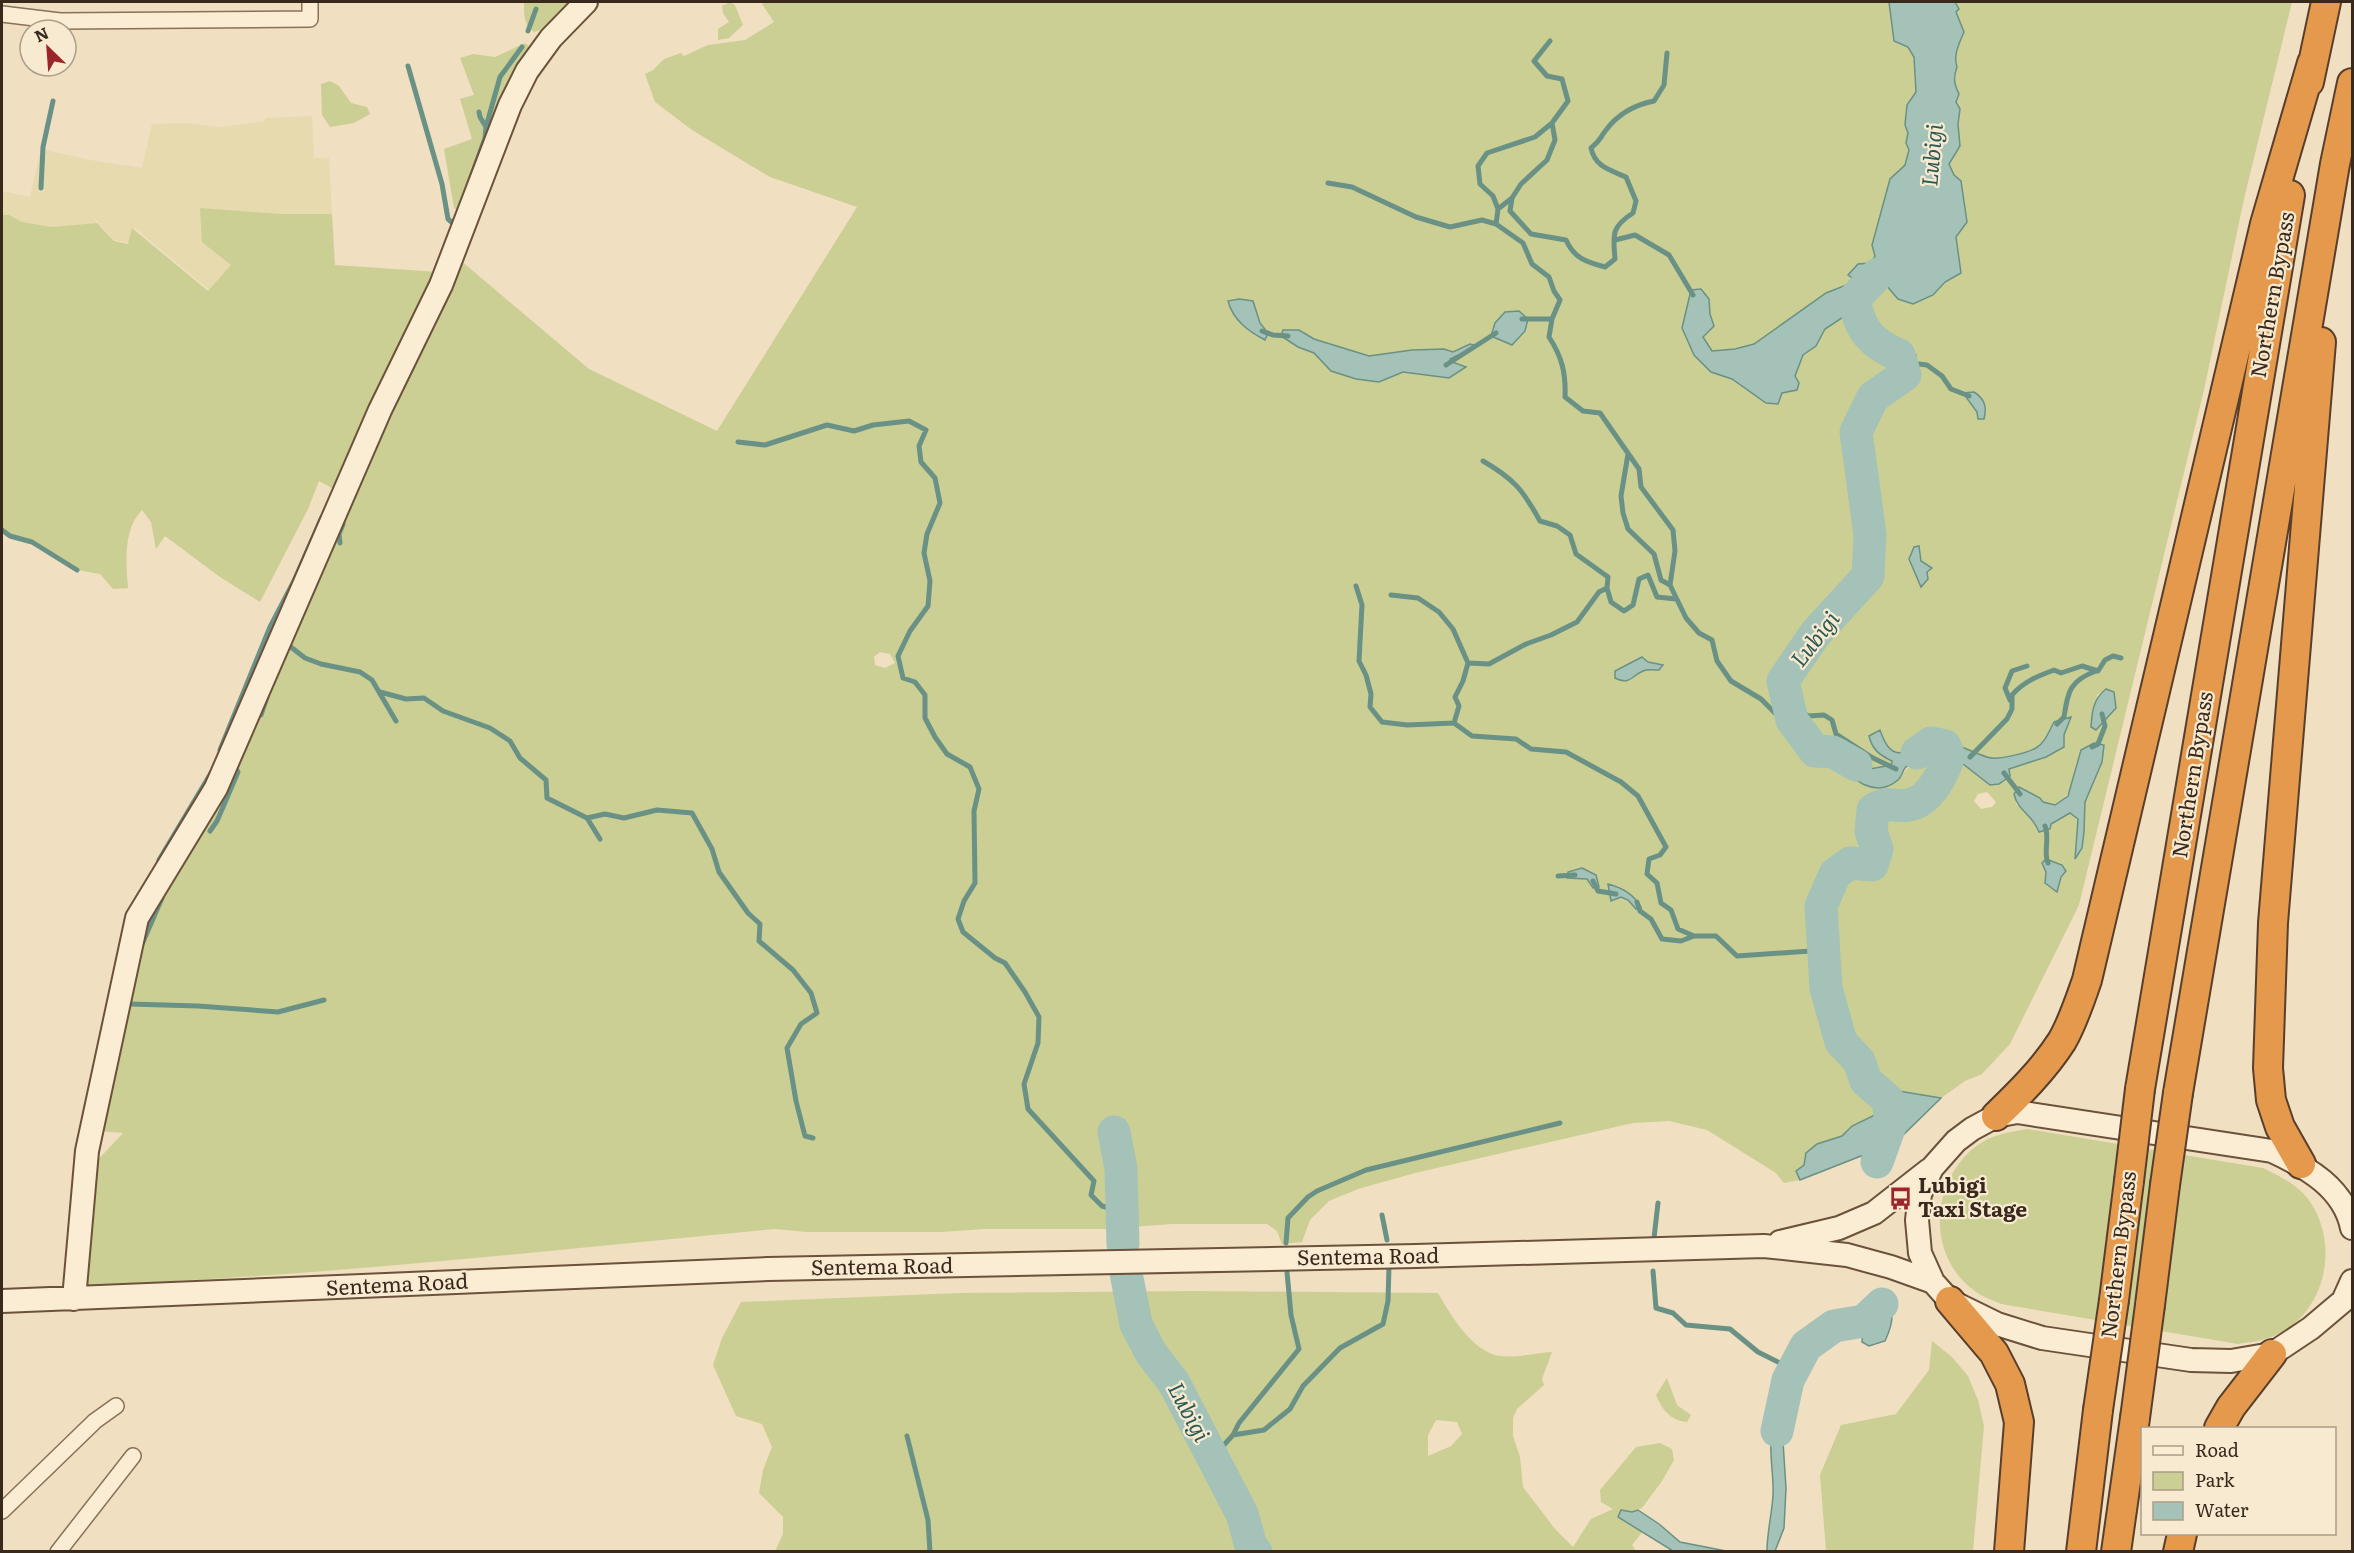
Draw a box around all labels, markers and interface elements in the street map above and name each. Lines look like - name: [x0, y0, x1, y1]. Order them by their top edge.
- north arrow: [18, 18, 78, 78]
- text: N: [30, 20, 52, 47]
- water label: Lubigi: [1911, 122, 1950, 188]
- street label: Northern Bypass: [2241, 209, 2300, 380]
- water label: Lubigi: [1781, 603, 1846, 673]
- street label: Northern Bypass: [2162, 689, 2219, 860]
- place label: Lubigi Taxi Stage: [1918, 1168, 2027, 1223]
- street label: Northern Bypass: [2091, 1169, 2142, 1340]
- bus stop icon: Lubigi Taxi Stage: [1887, 1185, 1913, 1211]
- street label: Sentema Road: [1296, 1238, 1440, 1271]
- street label: Sentema Road: [810, 1248, 954, 1281]
- street label: Sentema Road: [325, 1263, 469, 1302]
- water label: Lubigi: [1161, 1376, 1220, 1447]
- legend: [2141, 1427, 2336, 1535]
- text: Road: [2195, 1436, 2239, 1463]
- text: Park: [2195, 1466, 2236, 1493]
- text: Water: [2195, 1496, 2249, 1523]

